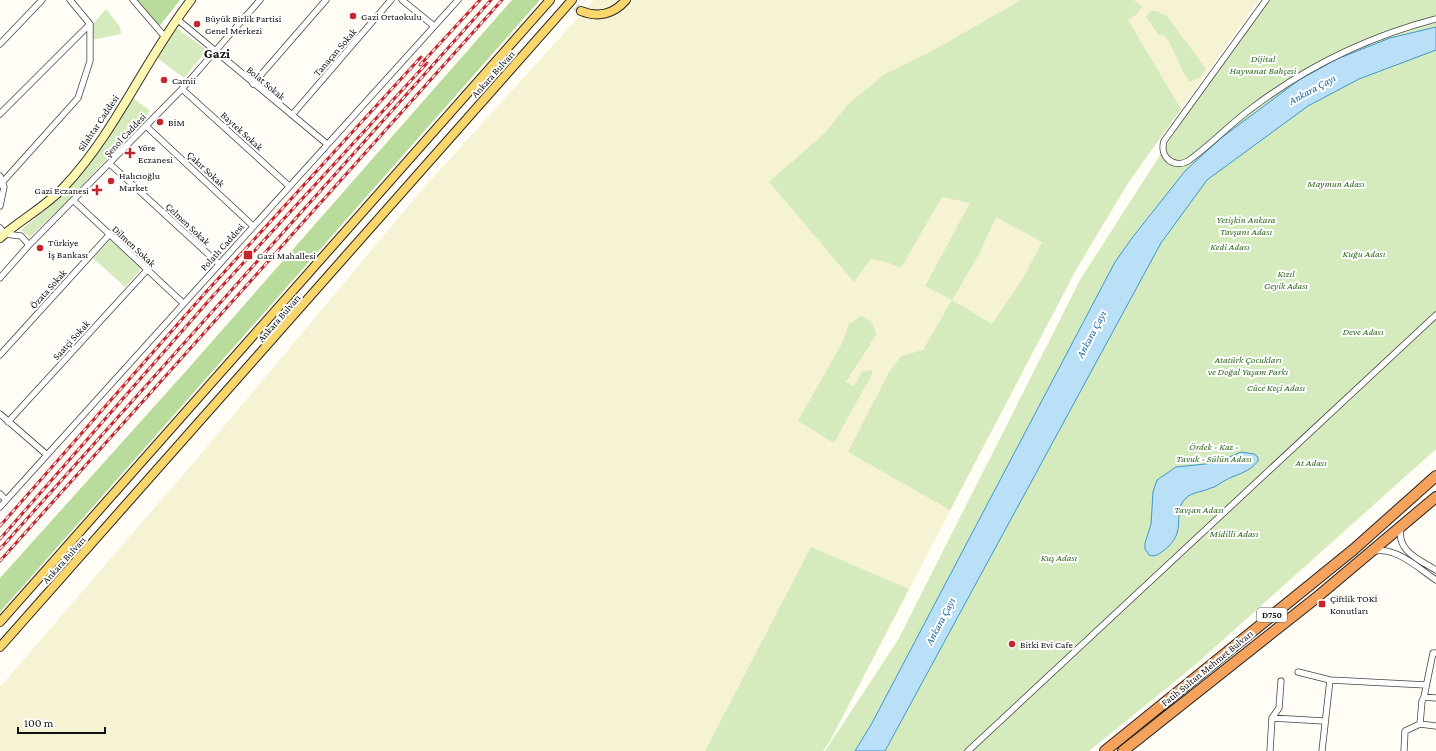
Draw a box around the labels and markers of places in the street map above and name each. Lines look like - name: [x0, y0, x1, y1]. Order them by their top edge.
- marker: Gazi Ortaokulu: [348, 11, 358, 21]
- place label: Gazi Ortaokulu: [361, 11, 422, 22]
- place label: Büyük Birlik Partisi Genel Merkezi: [205, 13, 282, 36]
- marker: Büyük Birlik Partisi Genel Merkezi: [192, 19, 202, 29]
- marker: Camii: [159, 75, 169, 85]
- place label: Camii: [172, 75, 196, 86]
- marker: BİM: [155, 117, 165, 127]
- place label: BİM: [168, 117, 185, 128]
- place label: Yöre Eczanesi: [138, 142, 173, 165]
- marker: Yöre Eczanesi: [125, 148, 135, 158]
- place label: Halıcıoğlu Market: [119, 170, 161, 193]
- marker: Halıcıoğlu Market: [106, 176, 116, 186]
- place label: Gazi Eczanesi: [35, 185, 89, 196]
- marker: Gazi Eczanesi: [92, 185, 102, 195]
- place label: Türkiye İş Bankası: [48, 237, 89, 260]
- marker: Türkiye İş Bankası: [35, 243, 45, 253]
- marker: Gazi Mahallesi: [242, 249, 254, 261]
- place label: Gazi Mahallesi: [257, 250, 316, 261]
- place label: Çiftlik TOKİ Konutları: [1330, 593, 1378, 616]
- marker: Çiftlik TOKİ Konutları: [1317, 599, 1327, 609]
- marker: Bitki Evi Cafe: [1007, 639, 1017, 649]
- place label: Bitki Evi Cafe: [1020, 639, 1073, 650]

